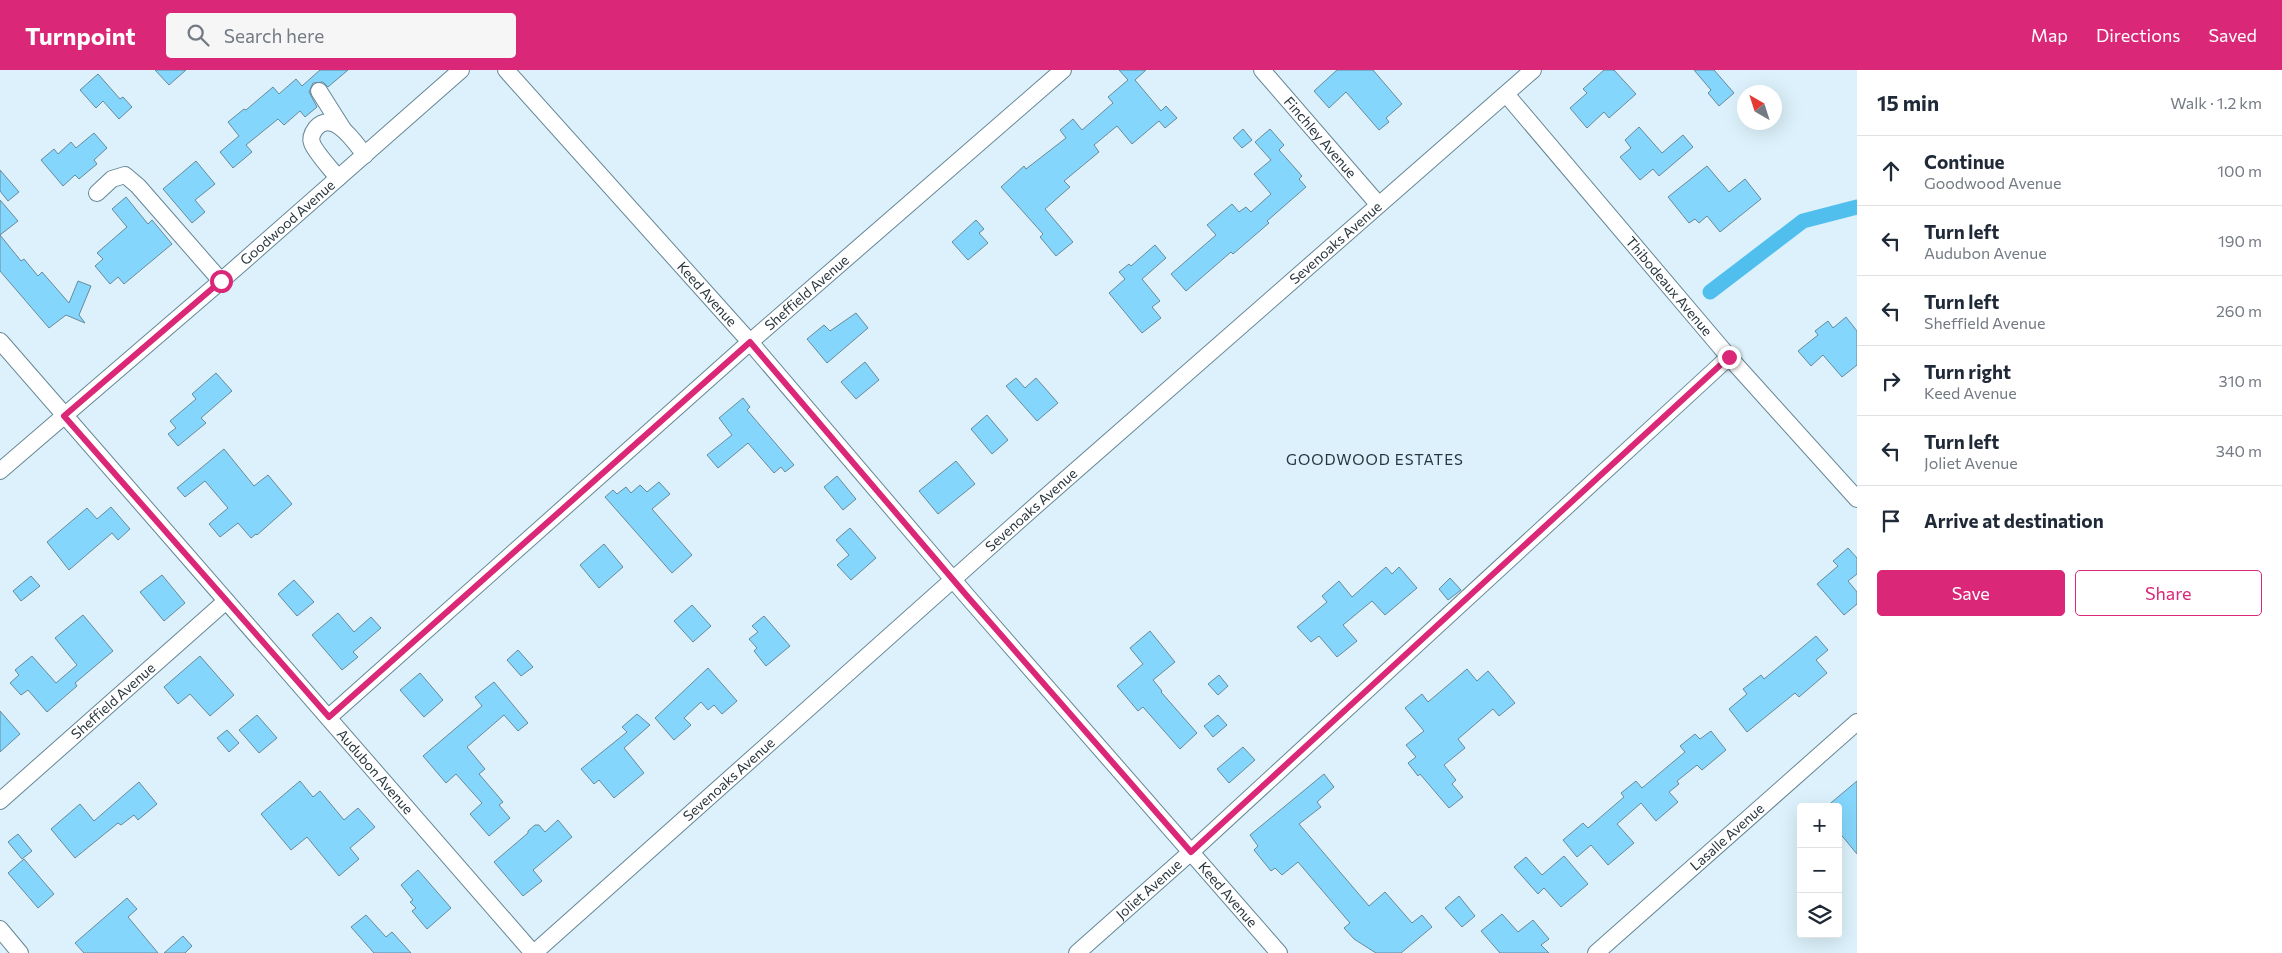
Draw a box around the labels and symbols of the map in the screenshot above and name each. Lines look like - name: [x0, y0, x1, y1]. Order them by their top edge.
- north arrow: [1737, 85, 1782, 130]
- street label: Finchley Avenue: [1281, 93, 1360, 181]
- street label: Goodwood Avenue: [236, 176, 338, 268]
- street label: Sevenoaks Avenue: [1286, 198, 1385, 287]
- street label: Thibodeaux Avenue: [1623, 233, 1716, 339]
- street label: Sheffield Avenue: [761, 251, 852, 334]
- street label: Keed Avenue: [674, 258, 741, 330]
- route start: [210, 270, 233, 293]
- route end: [1718, 346, 1741, 369]
- district label: GOODWOOD ESTATES: [1286, 450, 1464, 468]
- street label: Sevenoaks Avenue: [982, 464, 1080, 555]
- street label: Sheffield Avenue: [67, 659, 158, 742]
- street label: Audubon Avenue: [334, 725, 417, 817]
- street label: Sevenoaks Avenue: [679, 734, 778, 824]
- street label: Lasalle Avenue: [1686, 799, 1767, 874]
- street label: Joliet Avenue: [1112, 855, 1185, 923]
- street label: Keed Avenue: [1195, 858, 1261, 930]

